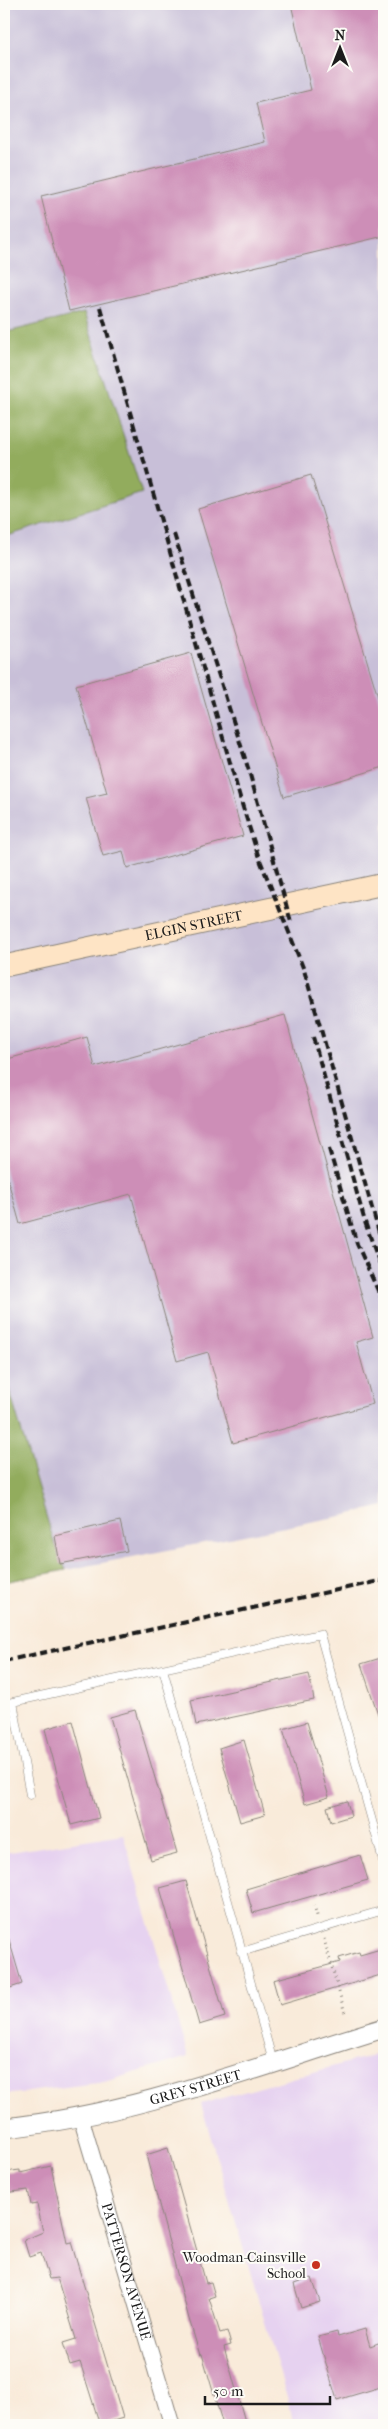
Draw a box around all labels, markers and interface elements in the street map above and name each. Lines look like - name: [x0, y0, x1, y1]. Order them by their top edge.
- north arrow: [316, 22, 366, 72]
- text: N: [335, 27, 346, 44]
- street label: ELGIN STREET: [143, 907, 245, 944]
- street label: GREY STREET: [148, 2066, 244, 2109]
- street label: PATTERSON AVENUE: [98, 2201, 154, 2343]
- place label: Woodman-Cainsville School: [181, 2249, 306, 2282]
- marker: Woodman-Cainsville School: [310, 2259, 322, 2271]
- scale bar: [205, 2374, 330, 2406]
- text: 50 m: [213, 2382, 244, 2400]

